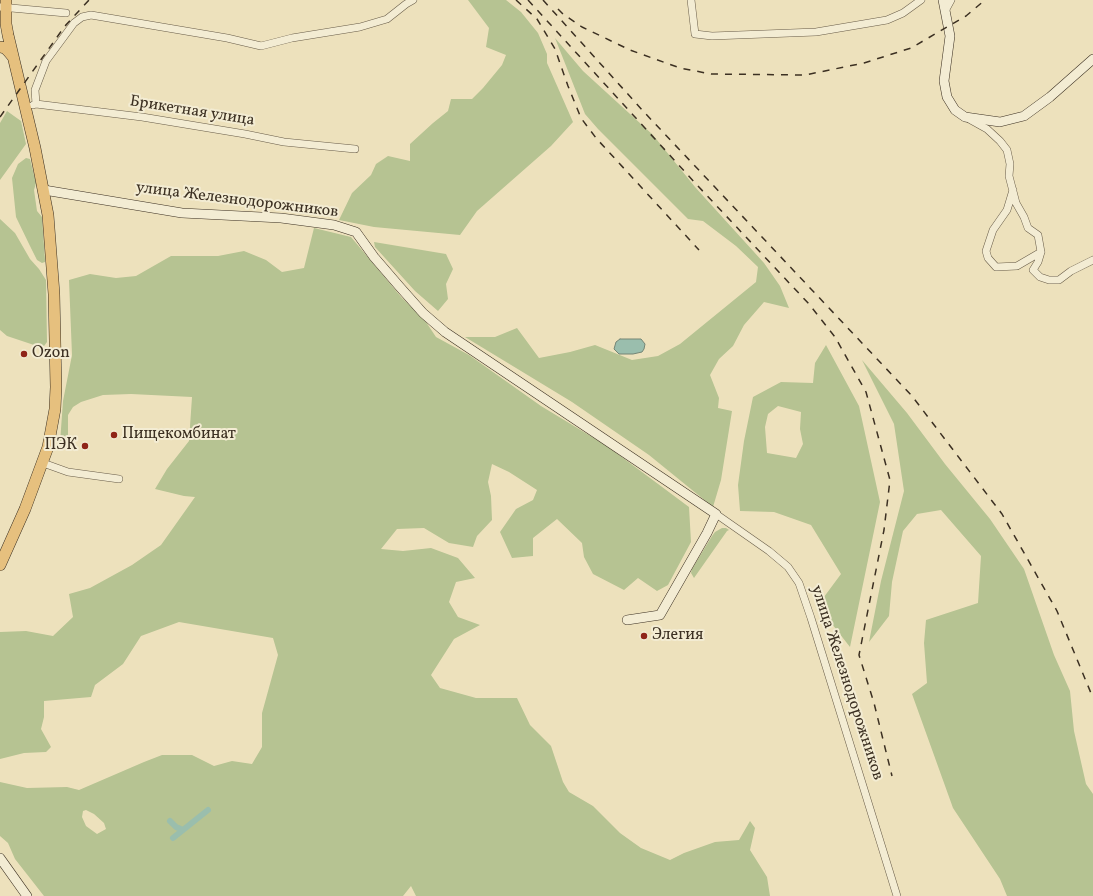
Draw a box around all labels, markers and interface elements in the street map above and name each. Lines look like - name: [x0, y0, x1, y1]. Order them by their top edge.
- street label: Брикетная улица: [128, 93, 256, 131]
- street label: улица Железнодорожников: [135, 179, 339, 223]
- place label: Ozon: [32, 344, 70, 364]
- marker: Ozon: [19, 349, 29, 359]
- place label: Пищекомбинат: [122, 425, 236, 445]
- marker: Пищекомбинат: [109, 430, 119, 440]
- place label: ПЭК: [44, 436, 77, 456]
- marker: ПЭК: [80, 441, 90, 451]
- street label: улица Железнодорожников: [805, 583, 887, 783]
- place label: Элегия: [652, 626, 703, 646]
- marker: Элегия: [639, 631, 649, 641]

